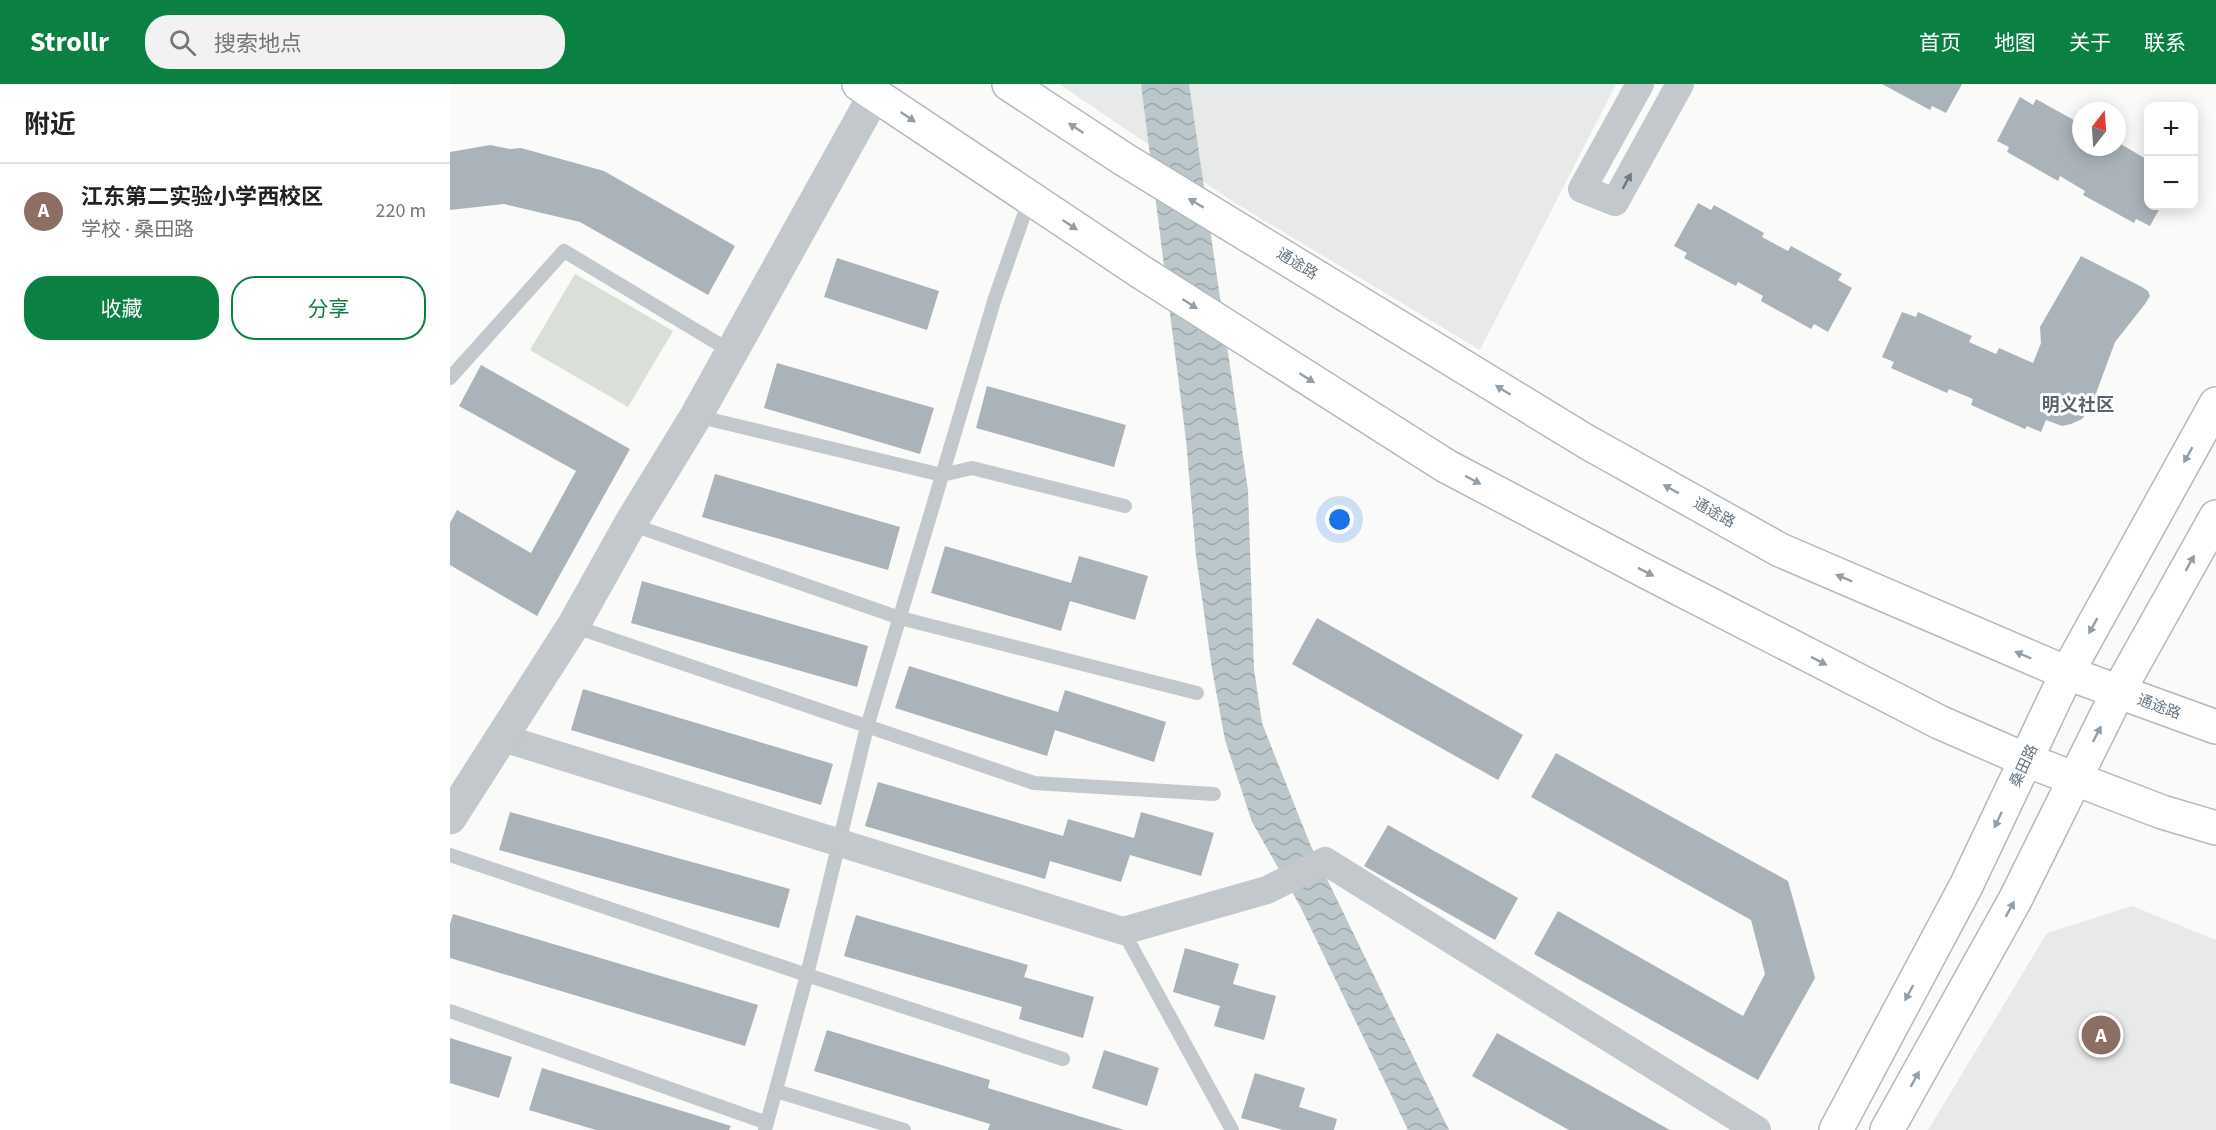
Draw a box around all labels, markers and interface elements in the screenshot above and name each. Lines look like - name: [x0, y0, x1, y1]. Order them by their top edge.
- search box: [145, 15, 565, 69]
- text: Strollr: [30, 22, 109, 62]
- icon: search: [166, 26, 199, 59]
- text: 搜索地点: [214, 28, 302, 60]
- text: 首页: [1919, 28, 1961, 58]
- text: 地图: [1994, 28, 2036, 58]
- text: 关于: [2069, 28, 2111, 58]
- text: 联系: [2144, 28, 2186, 58]
- north arrow: [2072, 102, 2126, 156]
- map controls: [2144, 102, 2198, 210]
- button: +: [2144, 102, 2198, 156]
- text: 附近: [24, 106, 76, 143]
- one-way arrow: [900, 111, 916, 122]
- one-way arrow: [1068, 122, 1084, 134]
- button: −: [2144, 156, 2198, 210]
- one-way arrow: [1621, 173, 1631, 190]
- text: 江东第二实验小学西校区: [81, 181, 323, 213]
- text: A: [38, 197, 49, 225]
- text: 220 m: [376, 197, 426, 225]
- one-way arrow: [1188, 197, 1204, 208]
- text: 学校 · 桑田路: [81, 216, 194, 244]
- one-way arrow: [1062, 219, 1078, 231]
- street label: 通途路: [1272, 243, 1322, 285]
- button: 收藏: [24, 276, 219, 340]
- button: 分享: [231, 276, 426, 340]
- one-way arrow: [1182, 298, 1198, 309]
- one-way arrow: [1299, 373, 1315, 384]
- one-way arrow: [1495, 385, 1511, 396]
- district label: 明义社区: [2042, 393, 2114, 418]
- one-way arrow: [2183, 447, 2193, 464]
- one-way arrow: [1465, 476, 1482, 485]
- one-way arrow: [1662, 484, 1679, 494]
- street label: 通途路: [1689, 493, 1739, 533]
- your location: [1325, 505, 1354, 534]
- one-way arrow: [2185, 554, 2195, 571]
- one-way arrow: [1637, 567, 1654, 577]
- one-way arrow: [1835, 573, 1853, 583]
- one-way arrow: [2088, 618, 2099, 634]
- one-way arrow: [2014, 650, 2032, 660]
- one-way arrow: [1810, 655, 1828, 665]
- street label: 通途路: [2134, 689, 2184, 725]
- one-way arrow: [2092, 725, 2102, 742]
- street label: 桑田路: [2005, 741, 2043, 791]
- one-way arrow: [1993, 811, 2002, 828]
- one-way arrow: [2005, 900, 2015, 917]
- one-way arrow: [1904, 985, 1914, 1002]
- pin: A: [2082, 1012, 2120, 1058]
- one-way arrow: [1910, 1070, 1920, 1087]

